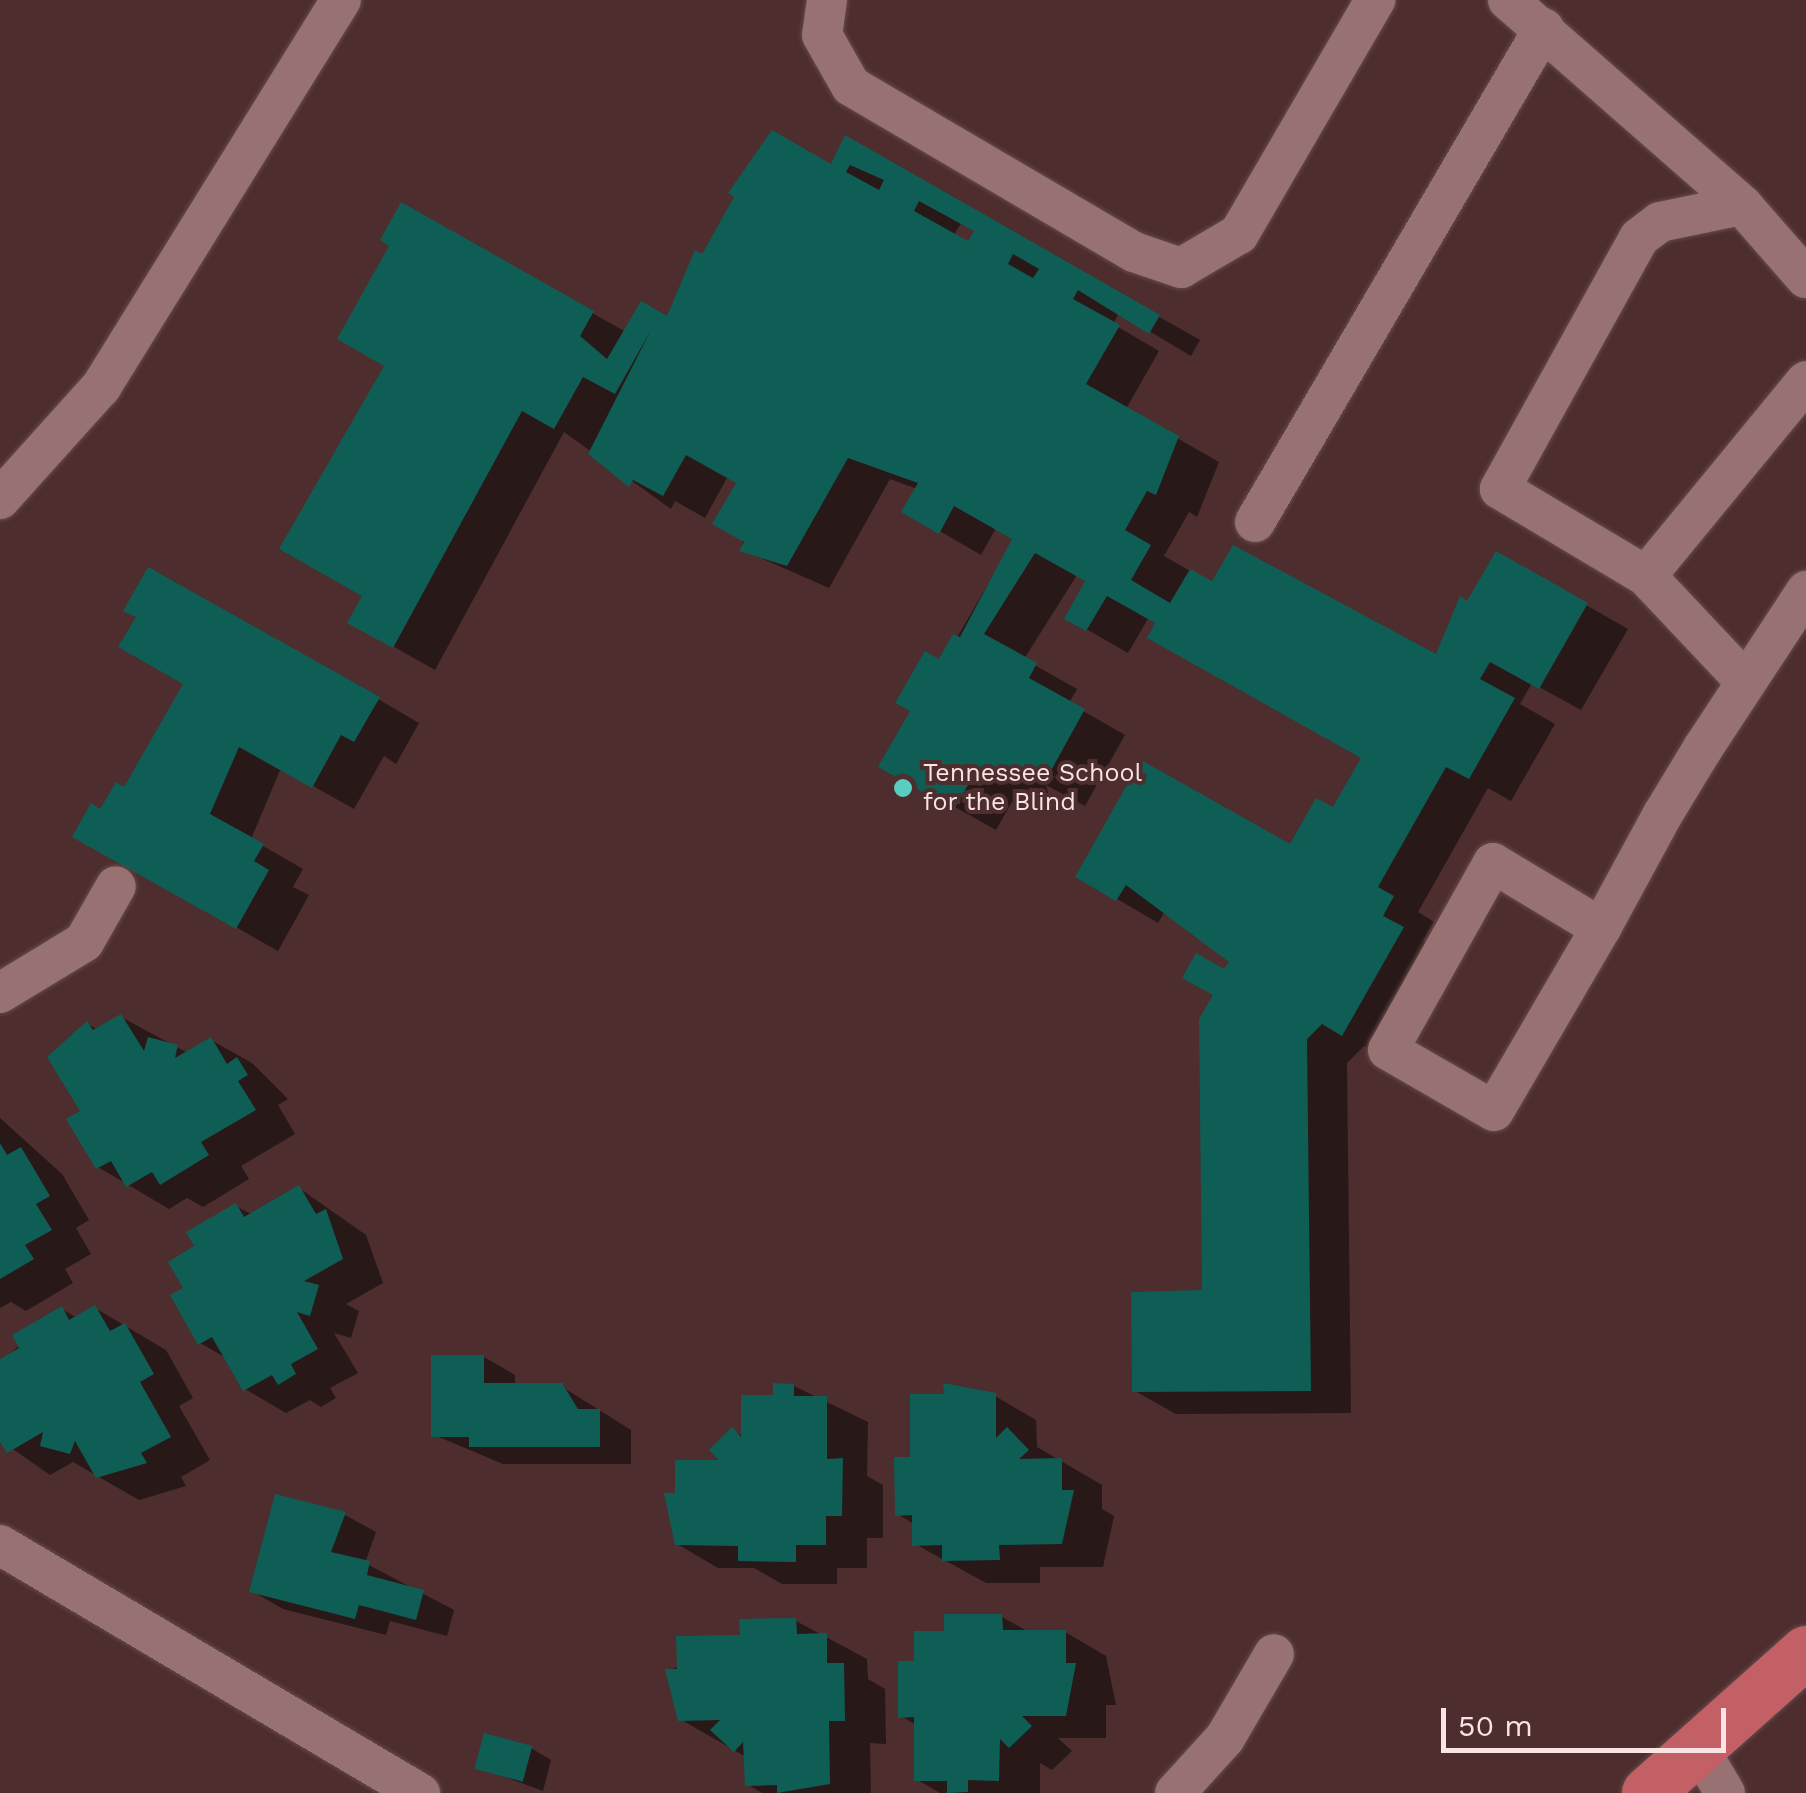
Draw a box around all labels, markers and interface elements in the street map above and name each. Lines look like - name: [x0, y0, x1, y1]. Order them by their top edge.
- place label: Tennessee School for the Blind: [923, 759, 1142, 818]
- marker: Tennessee School for the Blind: [892, 777, 914, 799]
- scale bar: [1446, 1688, 1731, 1750]
- text: 50 m: [1458, 1708, 1533, 1743]

